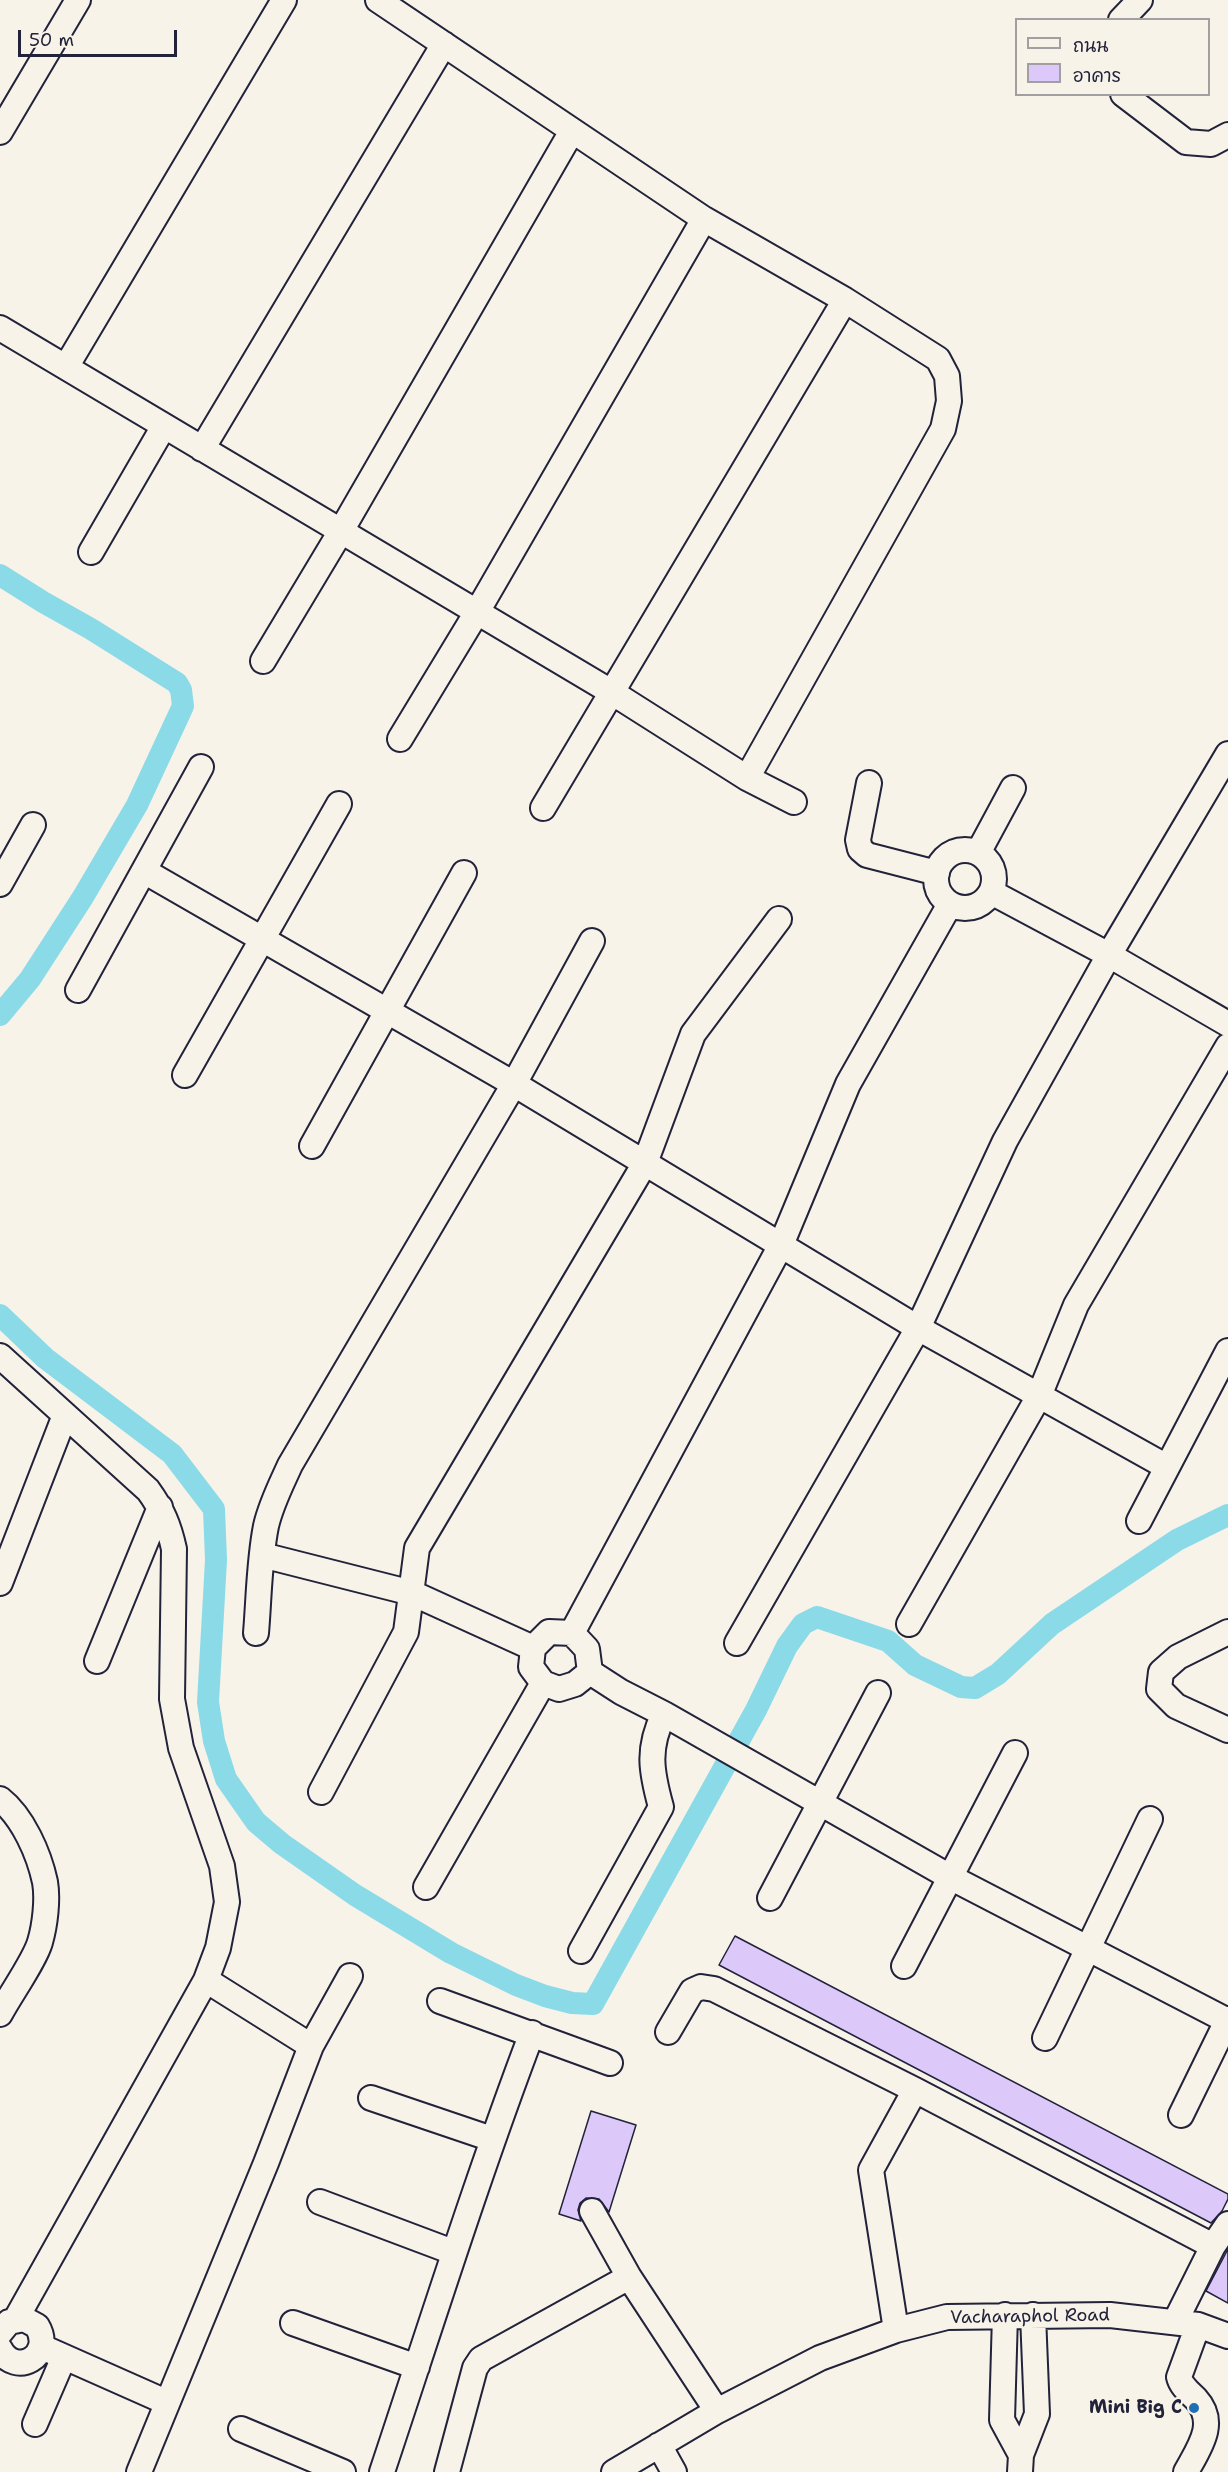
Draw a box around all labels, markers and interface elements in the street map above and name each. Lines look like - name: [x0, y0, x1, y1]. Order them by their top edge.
- scale bar: [21, 18, 180, 56]
- legend: [1015, 18, 1210, 96]
- text: 50 m: [29, 28, 74, 52]
- text: ถนน: [1073, 34, 1108, 58]
- text: อาคาร: [1073, 64, 1121, 88]
- street label: Vacharaphol Road: [950, 2305, 1110, 2329]
- place label: Mini Big C: [1089, 2397, 1182, 2419]
- marker: Mini Big C: [1187, 2401, 1201, 2415]

